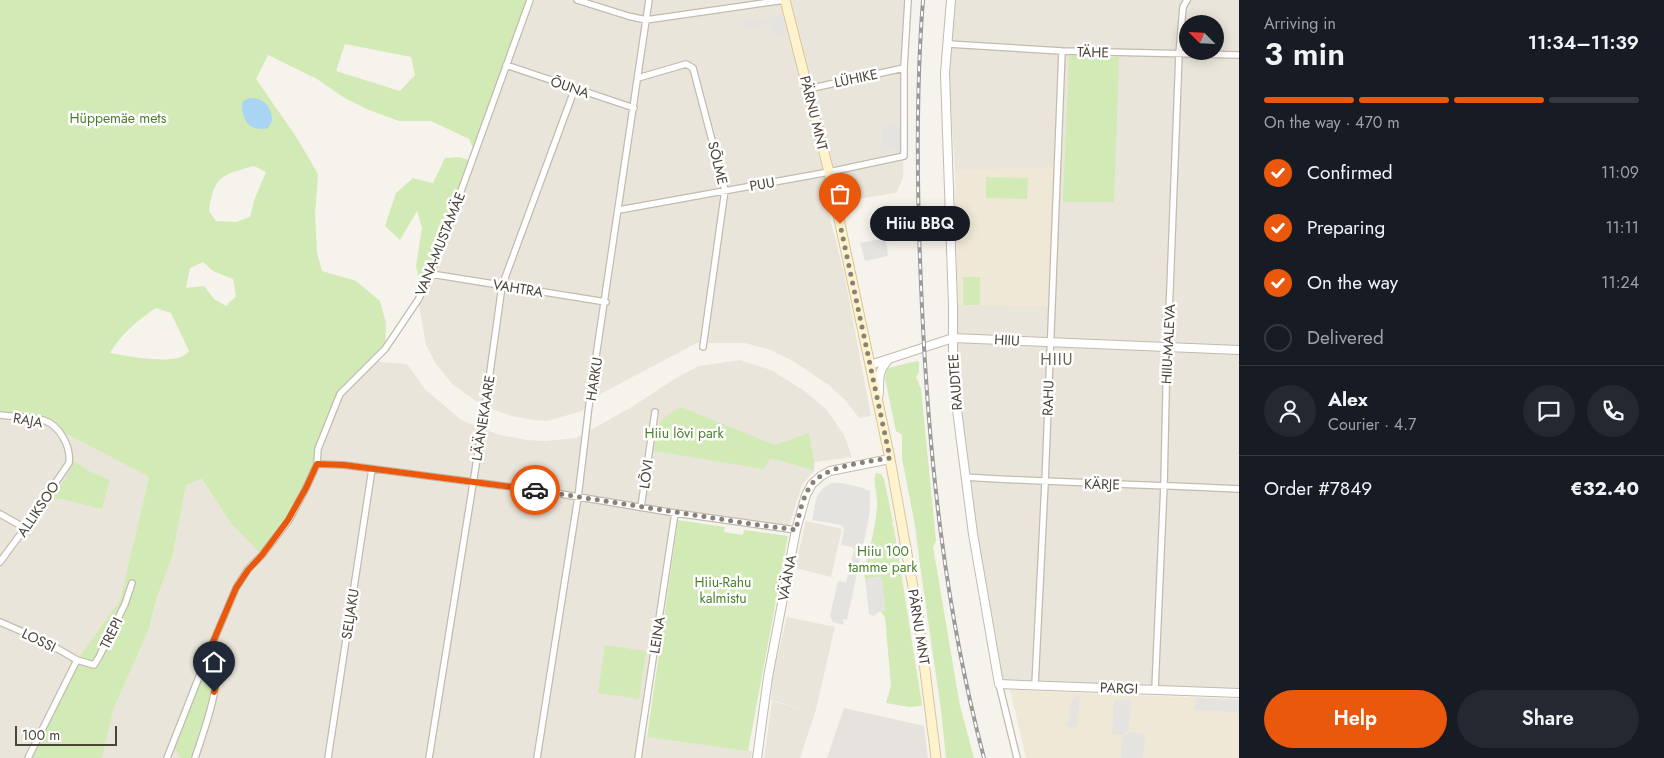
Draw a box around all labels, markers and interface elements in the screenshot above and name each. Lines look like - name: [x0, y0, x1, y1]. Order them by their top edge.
- text: Arriving in: [1264, 12, 1336, 35]
- north arrow: [1179, 15, 1224, 60]
- map controls: [1179, 15, 1224, 60]
- text: 11:34–11:39: [1528, 29, 1639, 56]
- text: 3 min: [1264, 31, 1345, 77]
- street label: TÄHE: [1077, 42, 1109, 62]
- street label: LÜHIKE: [832, 64, 880, 92]
- street label: ÕUNA: [548, 71, 593, 103]
- street label: PÄRNU MNT: [795, 74, 833, 153]
- park label: Hüppemäe mets: [70, 108, 167, 128]
- text: On the way · 470 m: [1264, 111, 1400, 134]
- street label: SÕLME: [703, 139, 733, 187]
- icon: check: [1264, 159, 1292, 187]
- text: Confirmed: [1307, 159, 1393, 186]
- text: 11:09: [1601, 161, 1639, 184]
- street label: PUU: [748, 172, 776, 196]
- pin: [819, 173, 861, 224]
- icon: bag: [826, 180, 854, 208]
- street label: VANA-MUSTAMÄE: [410, 189, 470, 299]
- callout: Hiiu BBQ: [870, 206, 970, 242]
- text: Hiiu BBQ: [886, 212, 954, 235]
- icon: check: [1264, 214, 1292, 242]
- text: Preparing: [1307, 214, 1385, 241]
- text: 11:11: [1605, 216, 1639, 239]
- icon: check: [1264, 269, 1292, 297]
- text: On the way: [1307, 269, 1398, 296]
- text: 11:24: [1601, 271, 1639, 294]
- street label: VAHTRA: [491, 274, 545, 302]
- street label: HIIU-MALEVA: [1156, 303, 1180, 385]
- text: Delivered: [1307, 324, 1384, 351]
- street label: HIIU: [994, 329, 1020, 351]
- district label: HIIU: [1040, 348, 1074, 371]
- street label: RAUDTEE: [943, 353, 967, 411]
- street label: HARKU: [581, 356, 607, 402]
- street label: LÄÄNEKAARE: [466, 374, 500, 462]
- street label: RAHU: [1037, 380, 1059, 416]
- button: person: [1264, 385, 1316, 437]
- button: chat: [1523, 385, 1575, 437]
- button: phone: [1587, 385, 1639, 437]
- text: Alex: [1328, 386, 1368, 413]
- street label: RAJA: [12, 408, 45, 433]
- text: Courier · 4.7: [1328, 413, 1416, 436]
- park label: Hiiu lõvi park: [644, 423, 724, 443]
- street label: LÕVI: [634, 458, 658, 490]
- courier: [510, 465, 560, 515]
- street label: KÄRJE: [1084, 474, 1120, 494]
- text: Order #7849: [1264, 475, 1372, 502]
- text: €32.40: [1570, 475, 1639, 502]
- icon: car: [521, 476, 549, 504]
- street label: ALLIKSOO: [12, 477, 64, 541]
- park label: Hiiu 100 tamme park: [848, 541, 918, 577]
- street label: VÄÄNA: [773, 552, 801, 603]
- park label: Hiiu-Rahu kalmistu: [695, 572, 751, 608]
- street label: SELJAKU: [336, 587, 364, 641]
- street label: PÄRNU MNT: [903, 588, 935, 667]
- street label: TREPI: [95, 614, 127, 652]
- street label: LEINA: [644, 614, 670, 655]
- street label: LOSSI: [19, 623, 59, 657]
- pin: [193, 641, 235, 692]
- icon: home: [200, 648, 228, 676]
- street label: PARGI: [1100, 677, 1138, 699]
- button: Help: [1264, 690, 1447, 748]
- button: Share: [1457, 690, 1639, 748]
- scale bar: [15, 723, 118, 746]
- text: 100 m: [22, 725, 60, 745]

